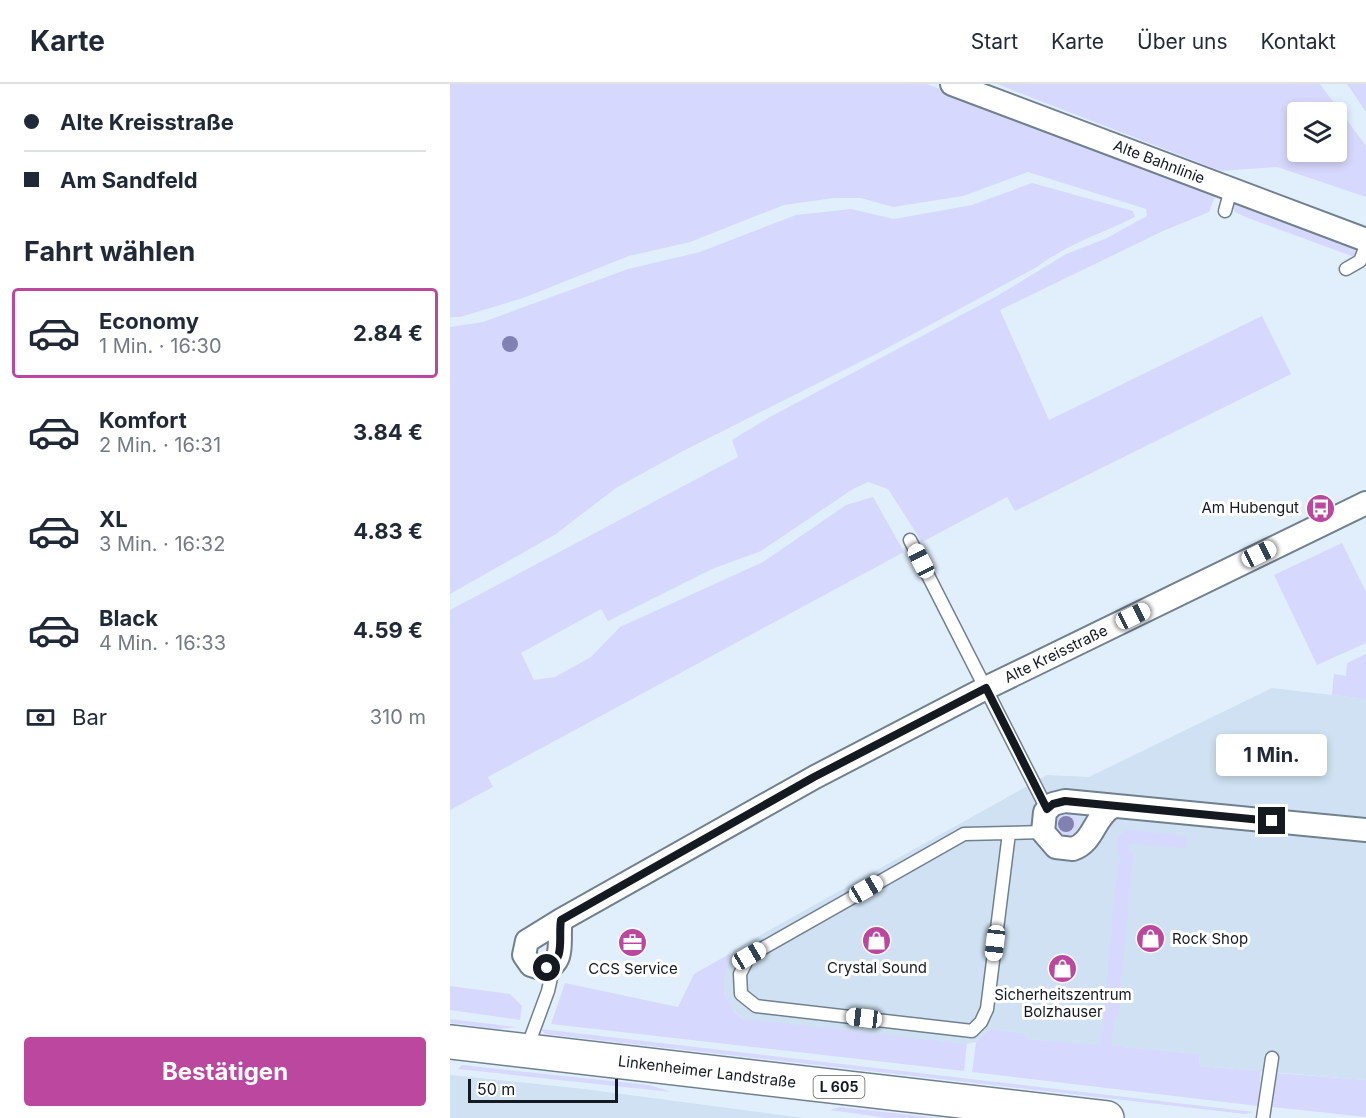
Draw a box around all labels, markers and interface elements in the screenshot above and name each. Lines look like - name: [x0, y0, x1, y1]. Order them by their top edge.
- text: Karte: [30, 24, 105, 58]
- text: Start: [971, 29, 1018, 54]
- text: Karte: [1051, 29, 1104, 54]
- text: Über uns: [1137, 29, 1228, 54]
- text: Kontakt: [1261, 29, 1336, 54]
- map controls: [1287, 102, 1347, 162]
- button: layers: [1287, 102, 1347, 162]
- text: Alte Kreisstraße: [60, 109, 234, 135]
- street label: Alte Bahnlinie: [1111, 135, 1208, 188]
- text: Am Sandfeld: [60, 167, 198, 193]
- text: Fahrt wählen: [24, 235, 195, 268]
- icon: car: [27, 306, 81, 360]
- text: Economy: [99, 308, 199, 334]
- text: 2.84 €: [353, 320, 423, 346]
- text: 1 Min. · 16:30: [99, 334, 222, 358]
- icon: car: [27, 405, 81, 459]
- text: Komfort: [99, 407, 187, 433]
- text: 3.84 €: [353, 419, 423, 445]
- text: 2 Min. · 16:31: [99, 433, 221, 457]
- bus stop icon: Am Hubengut: [1304, 492, 1336, 524]
- place label: Am Hubengut: [1202, 498, 1299, 517]
- icon: car: [27, 504, 81, 558]
- text: XL: [99, 506, 128, 532]
- text: 4.83 €: [353, 518, 423, 544]
- text: 3 Min. · 16:32: [99, 532, 225, 556]
- car: [1239, 538, 1279, 570]
- car: [905, 541, 937, 581]
- car: [1113, 600, 1153, 632]
- icon: car: [27, 603, 81, 657]
- text: Black: [99, 605, 158, 631]
- text: 4.59 €: [353, 617, 423, 643]
- street label: Alte Kreisstraße: [1001, 620, 1111, 687]
- text: 4 Min. · 16:33: [99, 631, 226, 655]
- icon: cash: [24, 701, 57, 734]
- text: Bar: [72, 704, 107, 730]
- text: 310 m: [370, 705, 426, 729]
- callout: 1 Min.: [1216, 734, 1328, 776]
- text: 1 Min.: [1243, 743, 1300, 767]
- route end: [1258, 807, 1285, 834]
- car: [846, 872, 886, 906]
- shop icon: Rock Shop: [1135, 923, 1167, 955]
- car: [984, 924, 1006, 962]
- shop icon: Crystal Sound: [861, 925, 893, 957]
- office icon: CCS Service: [617, 926, 649, 958]
- place label: Rock Shop: [1172, 929, 1248, 948]
- car: [729, 939, 769, 973]
- shop icon: Sicherheitszentrum Bolzhauser: [1047, 952, 1079, 984]
- route start: [533, 954, 560, 981]
- place label: Crystal Sound: [827, 958, 927, 977]
- place label: CCS Service: [588, 959, 678, 978]
- place label: Sicherheitszentrum Bolzhauser: [994, 985, 1132, 1021]
- car: [845, 1007, 883, 1029]
- button: Bestätigen: [24, 1037, 426, 1106]
- street label: Linkenheimer Landstraße: [617, 1051, 797, 1092]
- scale bar: [468, 1076, 618, 1104]
- road number: L 605: [814, 1076, 864, 1098]
- text: 50 m: [477, 1079, 515, 1099]

